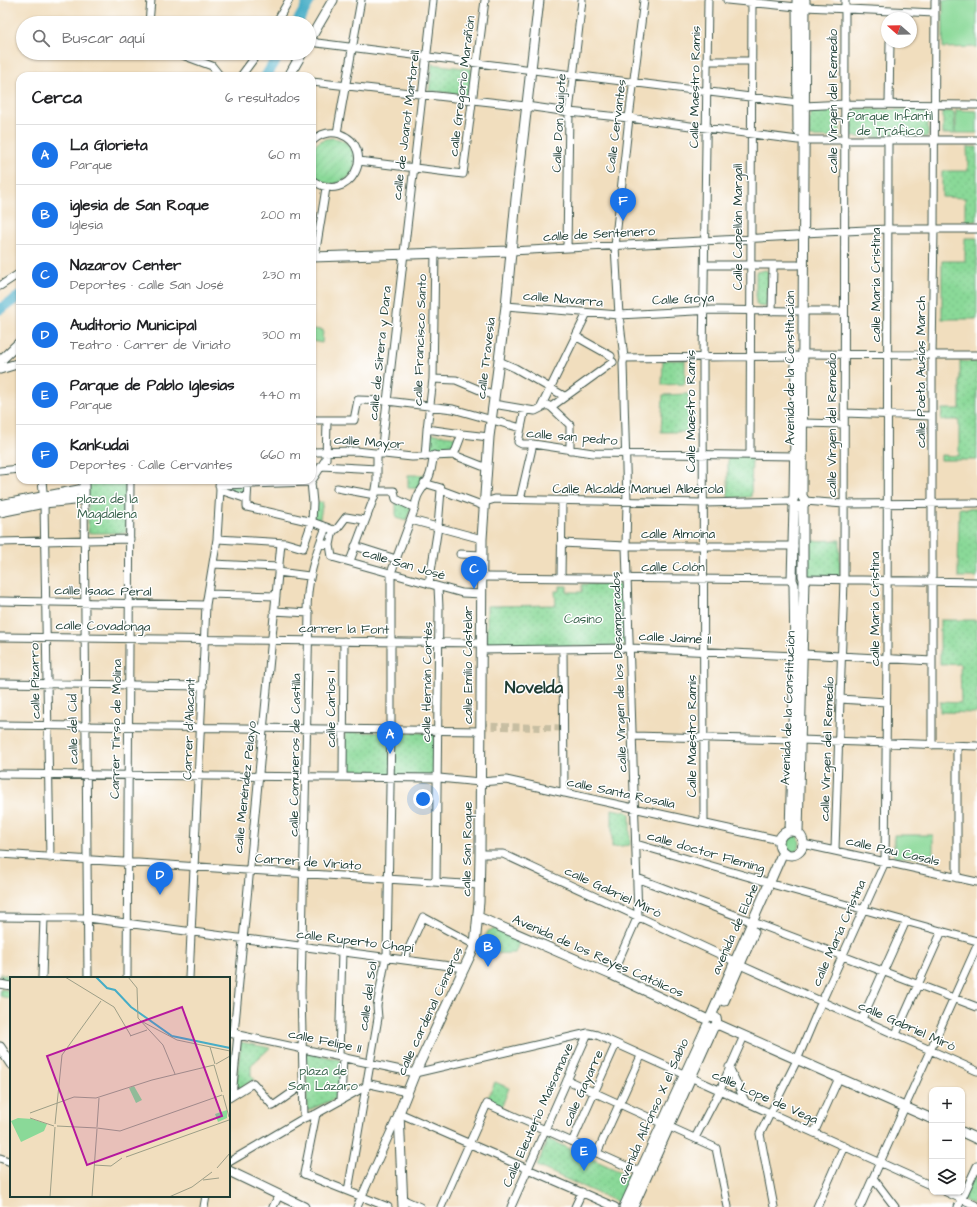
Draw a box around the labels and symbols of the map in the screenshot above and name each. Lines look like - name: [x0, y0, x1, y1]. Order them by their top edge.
- north arrow: [881, 12, 917, 48]
- street label: calle Gregorio Marañón: [444, 14, 481, 157]
- street label: Calle Maestro Ramis: [685, 25, 705, 148]
- street label: calle Virgen del Remedio: [824, 28, 843, 173]
- street label: calle de Joanot Martorell: [388, 49, 424, 201]
- street label: Calle Don Quijote: [547, 73, 571, 173]
- street label: Calle Cervantes: [601, 78, 631, 174]
- park label: Parque Infantil de Tráfico: [847, 107, 933, 140]
- street label: Calle Capellán Margall: [729, 164, 748, 290]
- pin: F: [610, 188, 636, 221]
- street label: calle de Sentenero: [542, 222, 656, 246]
- street label: calle María Cristina: [867, 227, 885, 342]
- street label: calle Francisco Santo: [409, 273, 431, 406]
- street label: calle de Sirera y Dara: [364, 285, 397, 421]
- street label: calle Navarra: [522, 287, 604, 311]
- street label: Calle Goya: [651, 288, 715, 311]
- street label: Avenida de la Constitución: [781, 290, 799, 445]
- street label: calle Poeta Ausías March: [912, 296, 930, 448]
- street label: calle Travesía: [472, 316, 500, 400]
- street label: Calle Maestro Ramis: [682, 349, 700, 472]
- street label: calle Virgen del Remedio: [823, 352, 842, 497]
- street label: calle san pedro: [526, 424, 619, 450]
- street label: calle Mayor: [333, 431, 405, 454]
- street label: Calle Alcalde Manuel Alberola: [553, 480, 724, 498]
- park label: plaza de la Magdalena: [76, 490, 138, 524]
- street label: calle Almoina: [641, 525, 715, 543]
- street label: calle San José: [360, 544, 448, 584]
- street label: calle María Cristina: [866, 551, 884, 666]
- pin: C: [461, 556, 487, 589]
- street label: calle Colón: [641, 558, 705, 576]
- street label: calle Virgen de los Desamparados: [606, 571, 632, 773]
- street label: calle Isaac Peral: [54, 581, 152, 601]
- street label: calle Emilio Castelar: [459, 606, 477, 724]
- park label: Casino: [564, 610, 603, 628]
- street label: calle Covadonga: [55, 616, 151, 637]
- street label: carrer la Font: [299, 619, 390, 639]
- street label: calle Hernán Cortés: [417, 621, 437, 742]
- street label: calle Jaime II: [638, 627, 712, 649]
- street label: Avenida de la Constitución: [776, 630, 800, 785]
- street label: calle Pizarro: [25, 642, 45, 719]
- street label: Carrer Tirso de Molina: [106, 658, 126, 799]
- street label: calle Carlos I: [322, 670, 340, 748]
- street label: calle Comuneros de Castilla: [285, 673, 305, 837]
- street label: Calle Maestro Ramis: [683, 674, 701, 797]
- district label: Novelda: [505, 676, 563, 700]
- street label: calle Virgen del Remedio: [815, 676, 840, 821]
- street label: Carrer d'Alacant: [178, 677, 200, 780]
- street label: calle del Cid: [63, 694, 83, 764]
- street label: calle Menéndez Pelayo: [229, 719, 262, 854]
- pin: A: [377, 721, 403, 754]
- street label: calle Santa Rosalía: [565, 773, 677, 813]
- your location: [413, 789, 433, 809]
- street label: calle San Roque: [457, 801, 477, 897]
- street label: calle doctor Fleming: [645, 827, 767, 878]
- street label: calle Pau Casals: [844, 831, 942, 871]
- street label: Carrer de Viriato: [254, 849, 363, 875]
- pin: D: [147, 862, 173, 895]
- street label: calle Gabriel Miró: [562, 862, 665, 923]
- street label: calle María Cristina: [807, 877, 871, 989]
- street label: avenida de Elche: [707, 881, 763, 977]
- street label: Avenida de los Reyes Católicos: [509, 910, 687, 1003]
- street label: calle Ruperto Chapí: [295, 925, 415, 957]
- pin: B: [475, 934, 501, 967]
- street label: calle cardenal Cisneros: [392, 944, 468, 1078]
- street label: calle del Sol: [354, 960, 382, 1032]
- inset map: [10, 977, 230, 1197]
- street label: calle Gabriel Miró: [856, 996, 959, 1056]
- street label: calle Felipe II: [287, 1024, 363, 1058]
- street label: avenida Alfonso X el Sabio: [613, 1035, 693, 1186]
- street label: Calle Eleuterio Maisonnave: [498, 1040, 578, 1190]
- street label: calle Gayarre: [558, 1047, 609, 1129]
- park label: plaza de San Lázaro: [288, 1062, 359, 1095]
- street label: calle Lope de Vega: [709, 1066, 821, 1130]
- pin: E: [571, 1138, 597, 1171]

